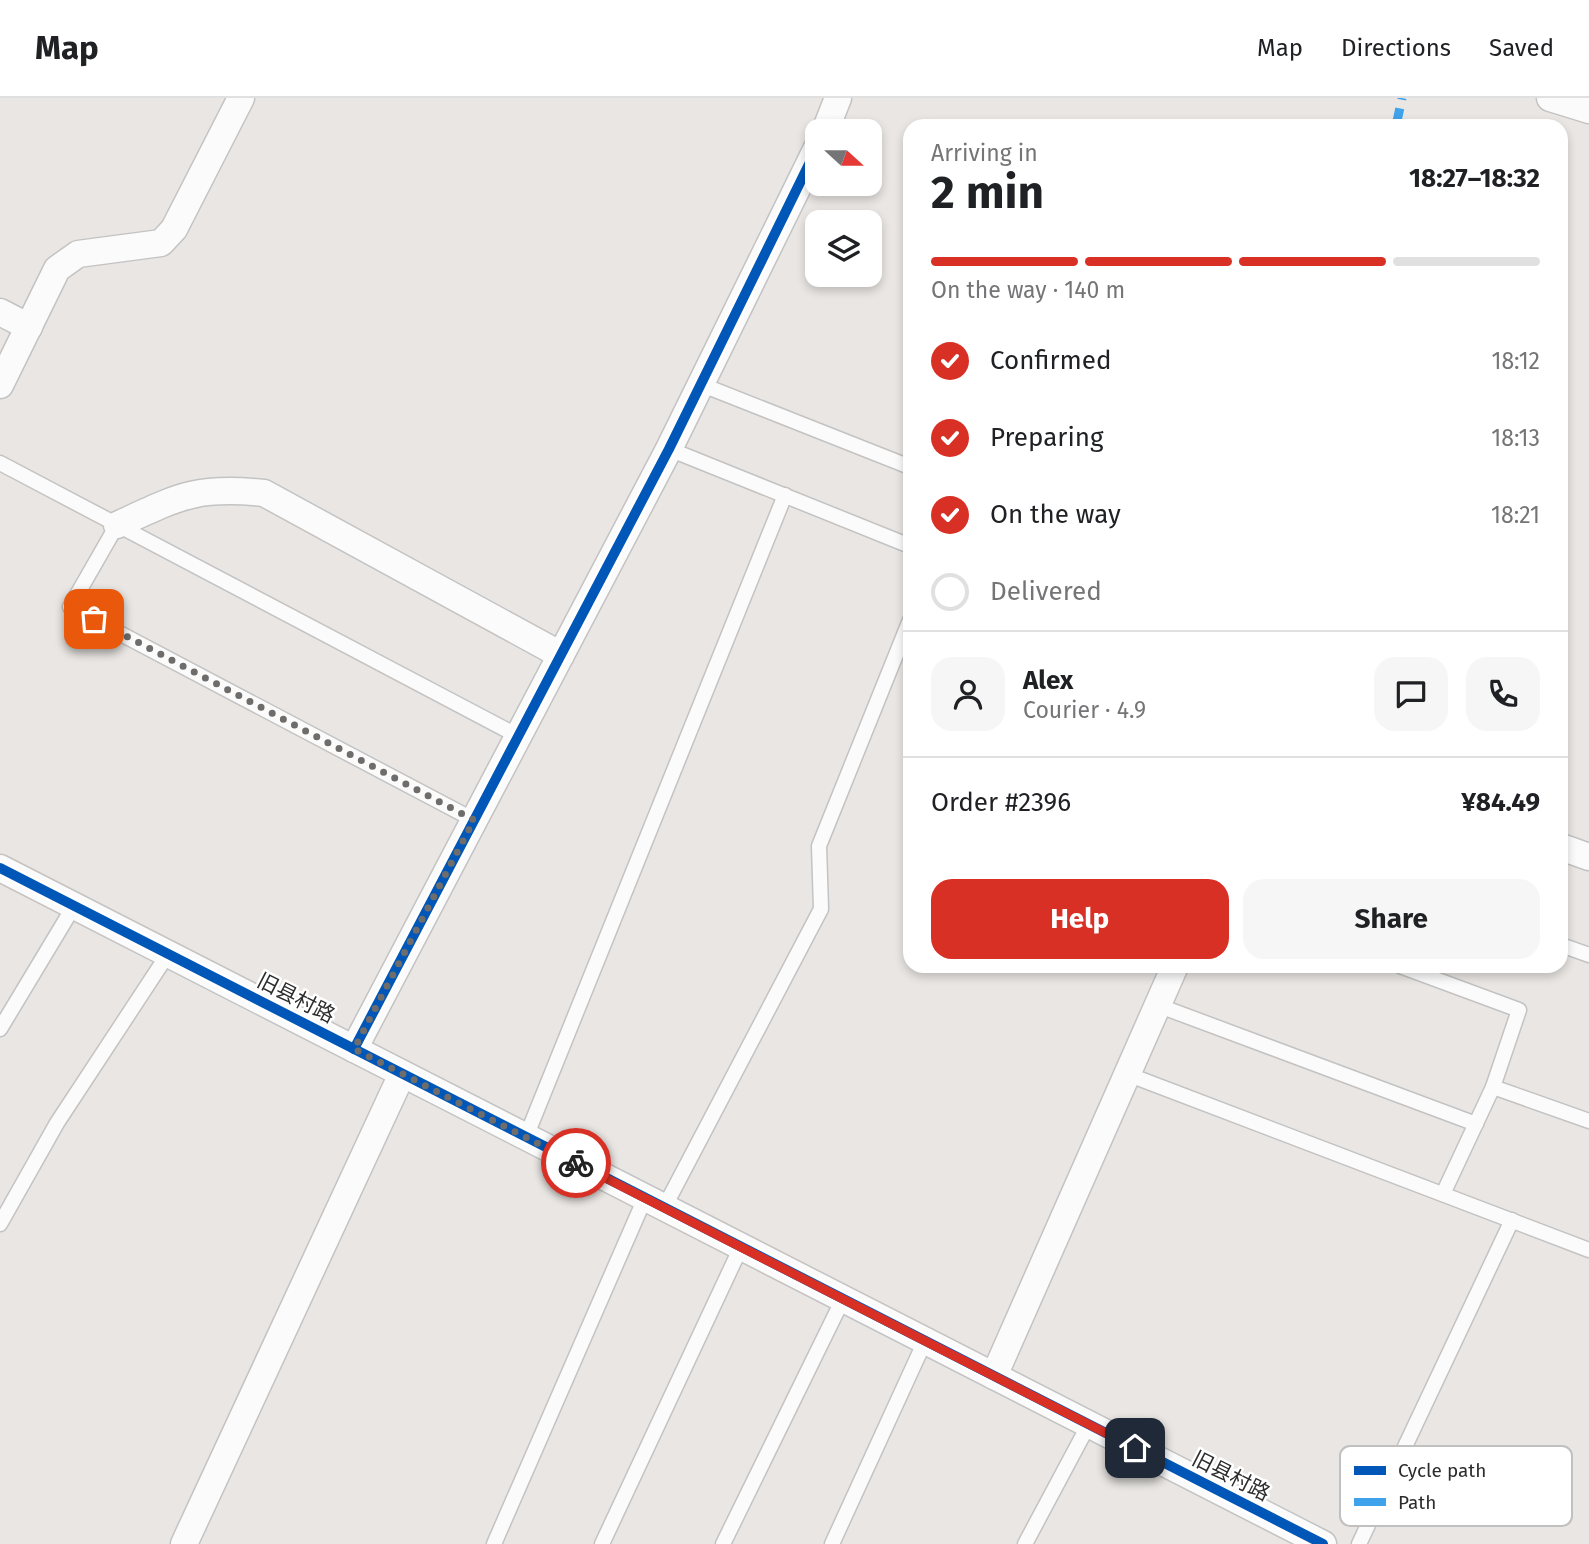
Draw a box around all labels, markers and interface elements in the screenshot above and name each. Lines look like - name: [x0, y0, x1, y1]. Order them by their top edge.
- text: Map: [35, 28, 99, 68]
- text: Map: [1257, 34, 1303, 62]
- text: Directions: [1341, 34, 1451, 62]
- text: Saved: [1489, 34, 1554, 62]
- north arrow: [805, 119, 882, 196]
- map controls: [805, 119, 882, 287]
- text: Arriving in: [931, 139, 1038, 167]
- text: 18:27–18:32: [1409, 163, 1540, 194]
- text: 2 min: [931, 165, 1044, 220]
- button: layers: [805, 210, 882, 287]
- text: On the way · 140 m: [931, 276, 1125, 304]
- icon: check: [931, 342, 969, 380]
- text: Confirmed: [990, 345, 1111, 376]
- text: 18:12: [1491, 347, 1540, 375]
- icon: check: [931, 419, 969, 457]
- text: Preparing: [990, 422, 1103, 453]
- text: 18:13: [1491, 424, 1540, 452]
- icon: check: [931, 496, 969, 534]
- text: On the way: [990, 499, 1121, 530]
- text: 18:21: [1491, 501, 1540, 529]
- text: Delivered: [990, 576, 1102, 607]
- pin: [64, 589, 124, 649]
- icon: bag: [75, 600, 113, 638]
- button: person: [931, 657, 1005, 731]
- button: chat: [1374, 657, 1448, 731]
- button: phone: [1466, 657, 1540, 731]
- text: Alex: [1023, 665, 1073, 696]
- text: Courier · 4.9: [1023, 696, 1146, 724]
- text: Order #2396: [931, 787, 1071, 818]
- text: ¥84.49: [1461, 787, 1540, 818]
- button: Help: [931, 879, 1229, 959]
- button: Share: [1243, 879, 1540, 959]
- street label: 旧县村路: [253, 967, 339, 1029]
- courier: [541, 1128, 611, 1198]
- icon: bike: [557, 1144, 595, 1182]
- pin: [1105, 1418, 1165, 1478]
- icon: home: [1116, 1429, 1154, 1467]
- street label: 旧县村路: [1188, 1445, 1274, 1507]
- legend: [1340, 1446, 1572, 1526]
- text: Cycle path: [1398, 1459, 1486, 1482]
- text: Path: [1398, 1491, 1436, 1514]

